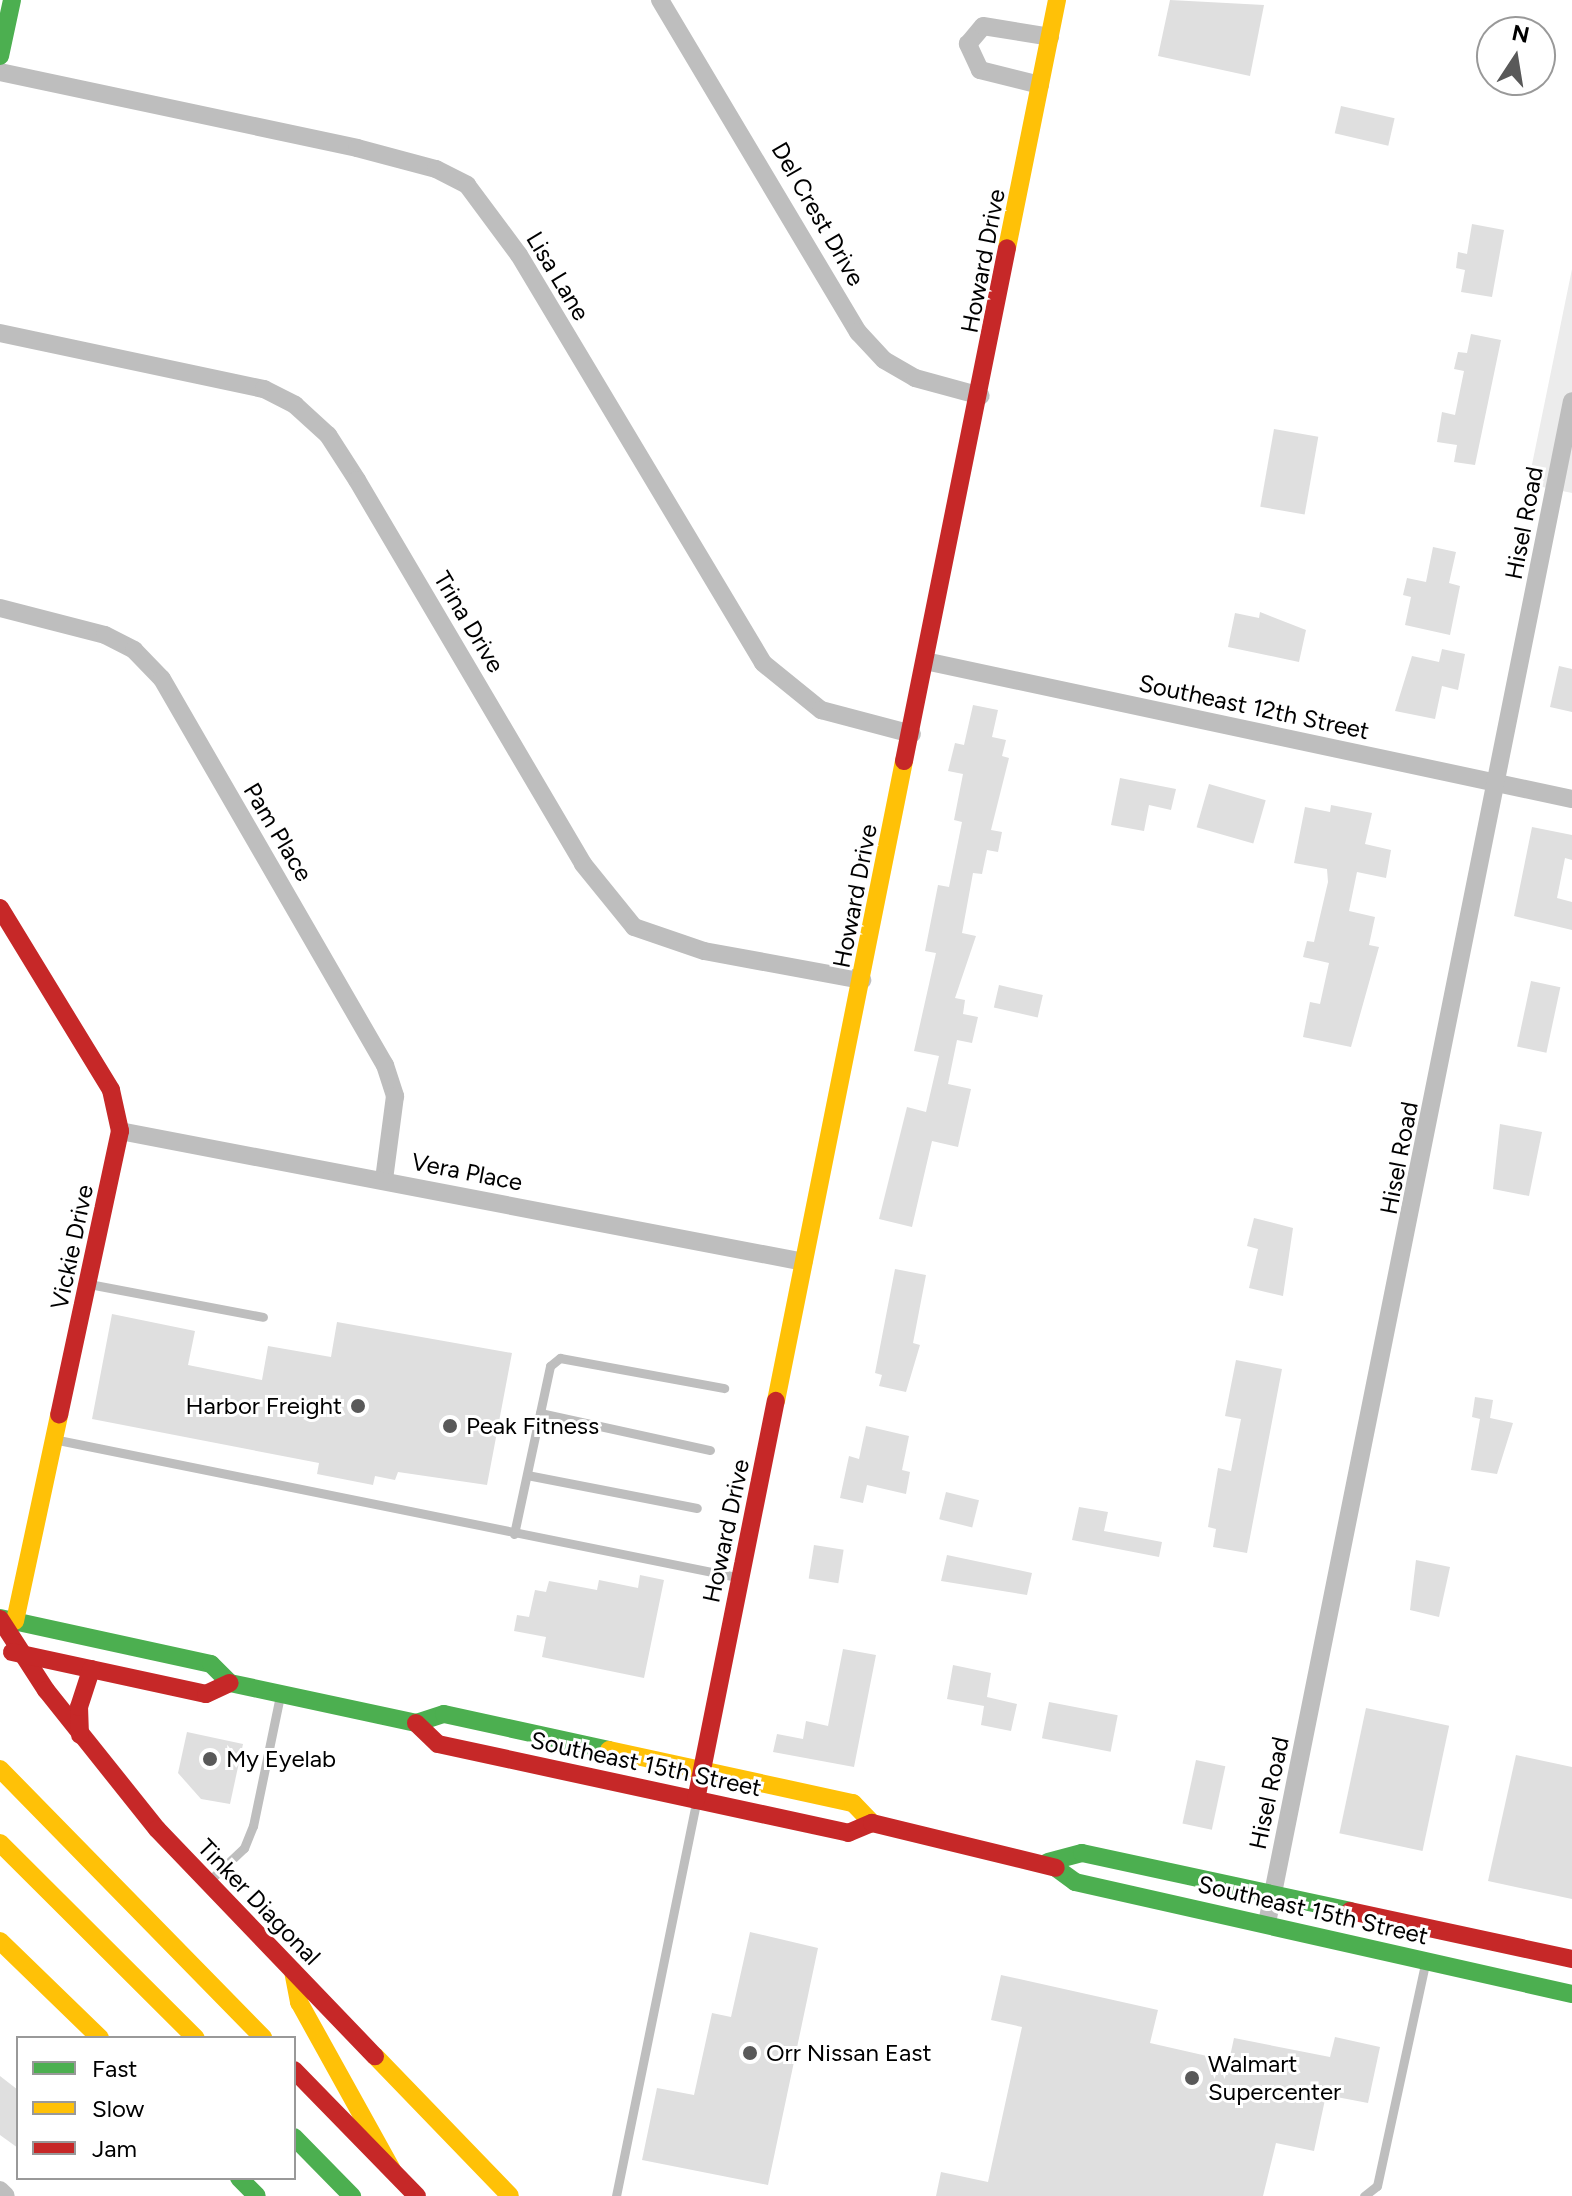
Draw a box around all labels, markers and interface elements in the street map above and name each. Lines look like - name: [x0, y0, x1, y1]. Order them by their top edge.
- north arrow: [1476, 16, 1556, 96]
- text: N: [1510, 19, 1532, 49]
- street label: Del Crest Drive: [765, 137, 871, 291]
- street label: Howard Drive: [955, 187, 1011, 335]
- street label: Lisa Lane: [520, 226, 596, 326]
- street label: Hisel Road: [1499, 464, 1549, 582]
- street label: Trina Drive: [428, 566, 510, 678]
- street label: Southeast 12th Street: [1136, 668, 1372, 746]
- street label: Pam Place: [237, 778, 319, 886]
- street label: Howard Drive: [827, 822, 883, 970]
- street label: Hisel Road: [1374, 1099, 1424, 1217]
- street label: Vera Place: [409, 1147, 525, 1197]
- street label: Vickie Drive: [45, 1182, 99, 1312]
- place label: Harbor Freight: [185, 1392, 342, 1420]
- marker: Harbor Freight: [349, 1397, 367, 1415]
- place label: Peak Fitness: [466, 1412, 599, 1440]
- marker: Peak Fitness: [441, 1417, 459, 1435]
- street label: Howard Drive: [697, 1457, 755, 1605]
- street label: Southeast 15th Street: [528, 1725, 764, 1803]
- street label: Hisel Road: [1243, 1734, 1295, 1852]
- place label: My Eyelab: [226, 1745, 336, 1773]
- marker: My Eyelab: [201, 1750, 219, 1768]
- street label: Tinker Diagonal: [192, 1833, 326, 1971]
- street label: Southeast 15th Street: [1195, 1869, 1431, 1951]
- legend: [16, 2036, 296, 2180]
- place label: Orr Nissan East: [766, 2039, 932, 2067]
- marker: Orr Nissan East: [741, 2044, 759, 2062]
- place label: Walmart Supercenter: [1208, 2050, 1341, 2106]
- text: Fast: [92, 2054, 137, 2083]
- marker: Walmart Supercenter: [1183, 2069, 1201, 2087]
- text: Slow: [92, 2094, 144, 2123]
- text: Jam: [92, 2134, 137, 2163]

